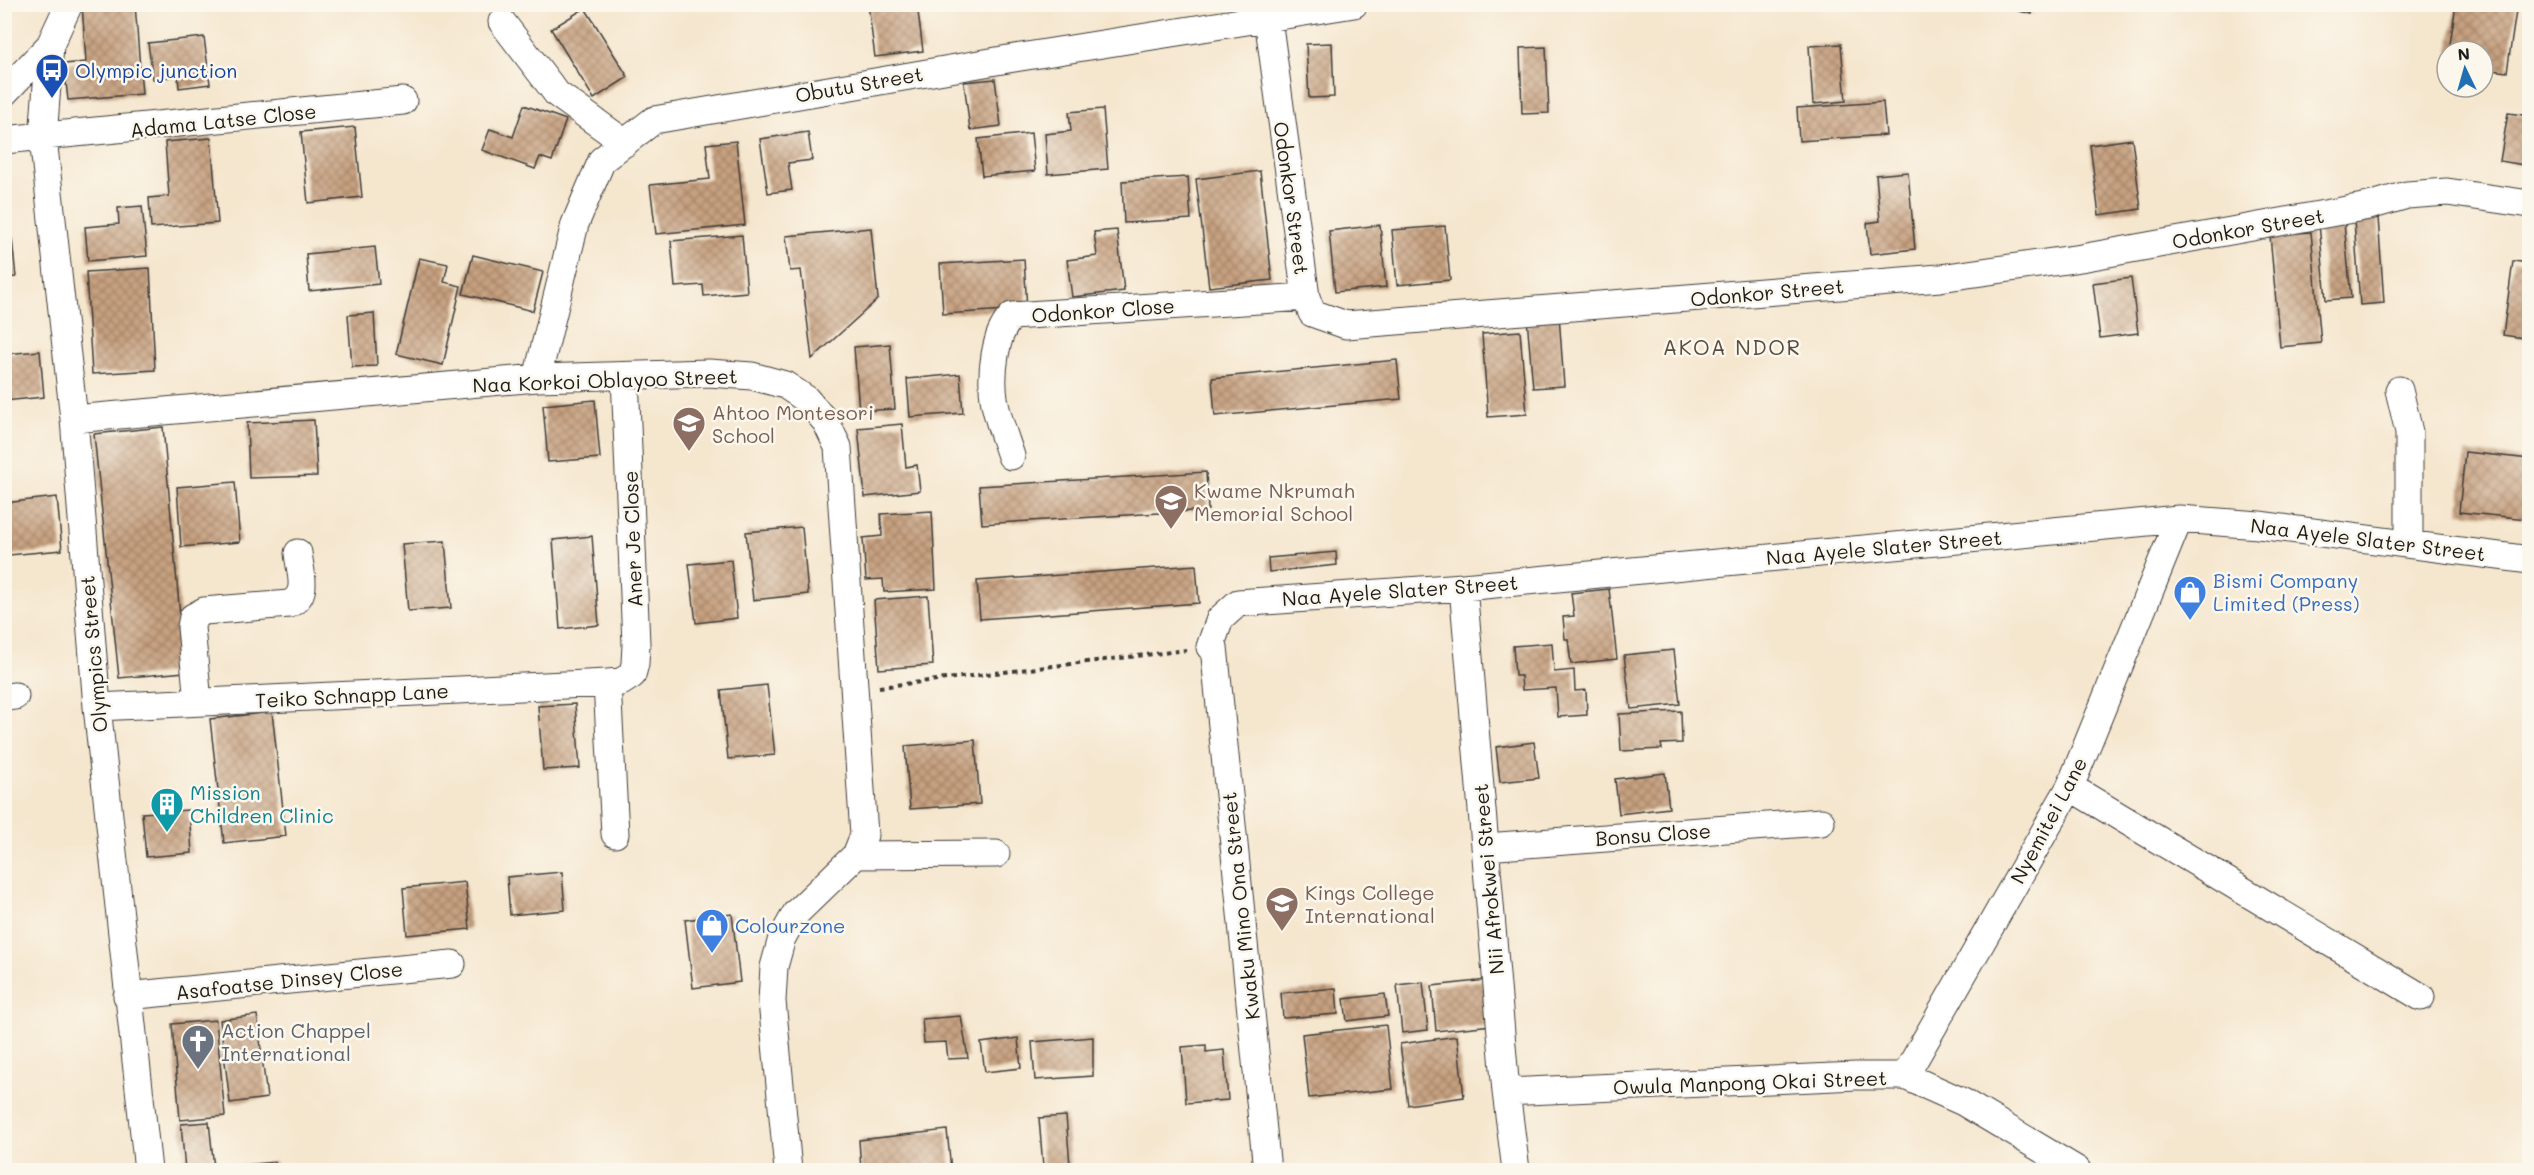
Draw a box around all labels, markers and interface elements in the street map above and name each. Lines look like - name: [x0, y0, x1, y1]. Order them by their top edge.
- north arrow: [2435, 39, 2495, 99]
- text: N: [2457, 43, 2471, 65]
- bus stop icon: Olympic junction: [34, 52, 70, 99]
- place label: Olympic junction: [75, 57, 237, 83]
- street label: Obutu Street: [793, 60, 925, 108]
- street label: Adama Latse Close: [128, 97, 318, 143]
- street label: Odonkor Street: [1268, 120, 1316, 276]
- street label: Odonkor Street: [2170, 202, 2326, 254]
- street label: Odonkor Street: [1689, 272, 1845, 312]
- street label: Odonkor Close: [1030, 292, 1176, 328]
- district label: AKOA NDOR: [1663, 333, 1801, 360]
- street label: Naa Korkoi Oblayoo Street: [472, 362, 738, 398]
- place label: Ahtoo Montesori School: [712, 399, 874, 448]
- school or university icon: Ahtoo Montesori School: [671, 405, 707, 452]
- street label: Aner Je Close: [617, 470, 647, 608]
- place label: Kwame Nkrumah Memorial School: [1194, 477, 1355, 526]
- school or university icon: Kwame Nkrumah Memorial School: [1153, 483, 1189, 530]
- street label: Naa Ayele Slater Street: [2249, 512, 2487, 566]
- street label: Naa Ayele Slater Street: [1765, 524, 2003, 570]
- place label: Bismi Company Limited (Press): [2213, 567, 2360, 616]
- street label: Naa Ayele Slater Street: [1281, 569, 1519, 611]
- shop icon: Bismi Company Limited (Press): [2172, 574, 2208, 621]
- street label: Olympics Street: [73, 575, 113, 733]
- street label: Teiko Schnapp Lane: [255, 677, 449, 713]
- street label: Nyemitei Lane: [2004, 752, 2092, 888]
- place label: Mission Children Clinic: [190, 779, 334, 828]
- street label: Nii Afrokwei Street: [1467, 782, 1509, 976]
- building icon: Mission Children Clinic: [149, 786, 185, 833]
- street label: Kwaku Mino Ona Street: [1215, 791, 1265, 1021]
- street label: Bonsu Close: [1594, 817, 1712, 851]
- place label: Kings College International: [1305, 879, 1435, 928]
- school or university icon: Kings College International: [1264, 885, 1300, 932]
- shop icon: Colourzone: [694, 907, 730, 954]
- place label: Colourzone: [735, 912, 845, 938]
- street label: Asafoatse Dinsey Close: [174, 955, 404, 1005]
- place label: Action Chappel International: [221, 1017, 371, 1066]
- church icon: Action Chappel International: [180, 1023, 216, 1070]
- street label: Owula Manpong Okai Street: [1613, 1064, 1887, 1100]

